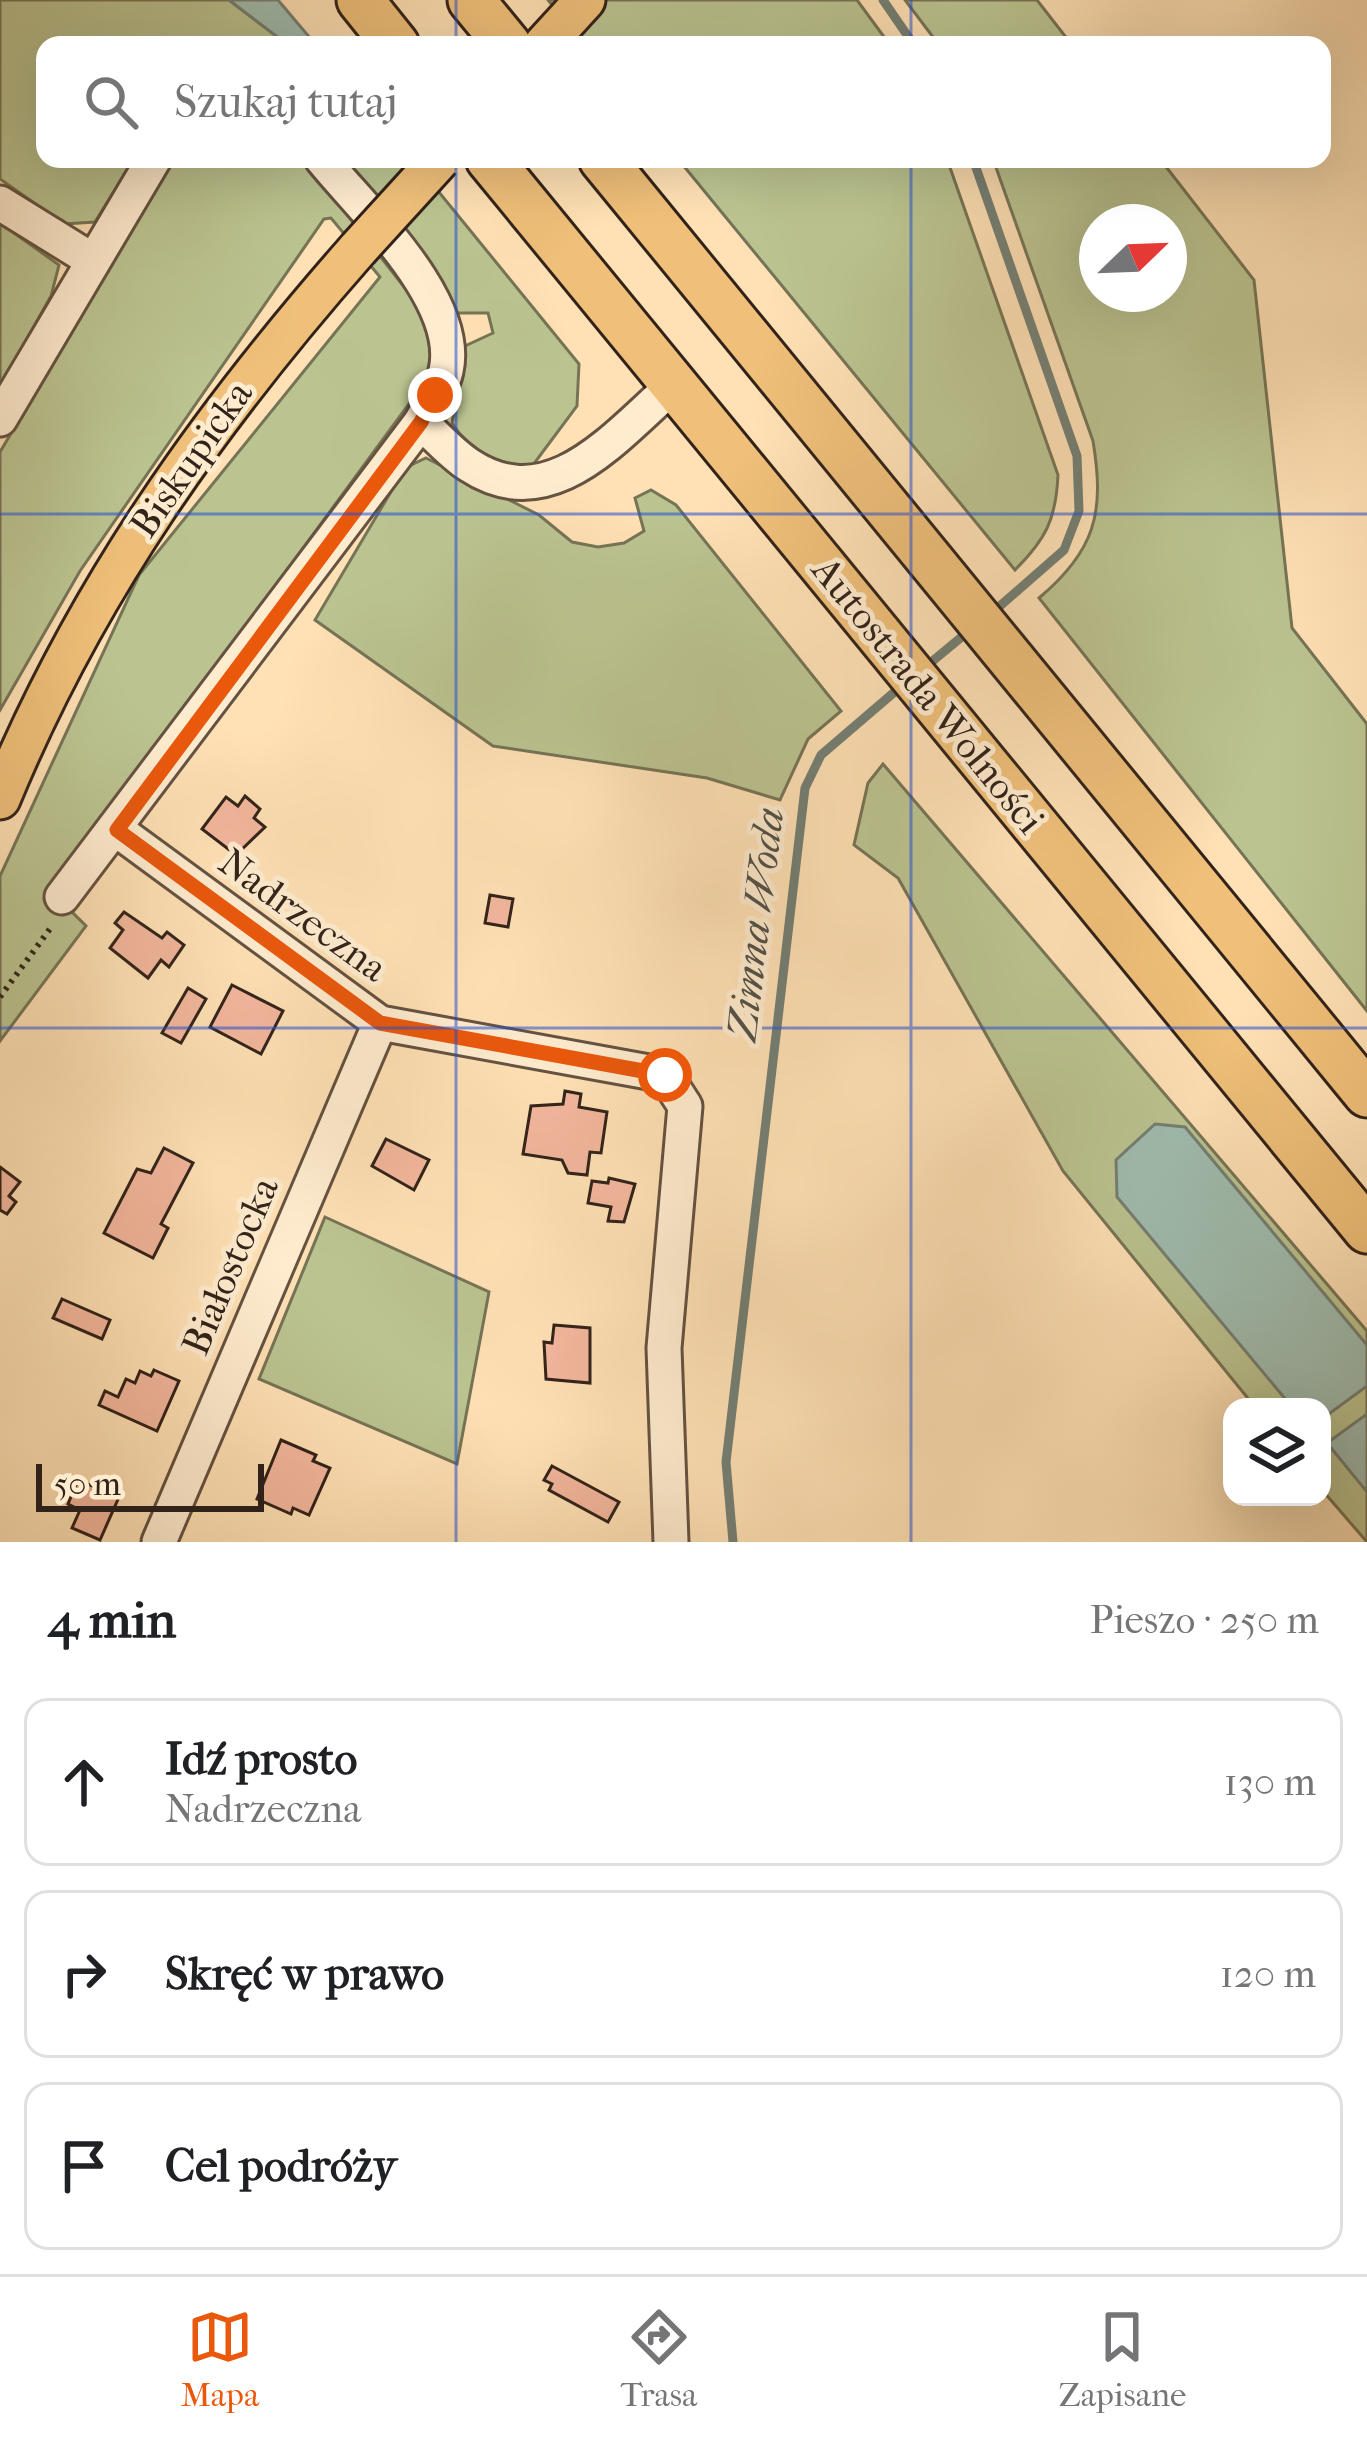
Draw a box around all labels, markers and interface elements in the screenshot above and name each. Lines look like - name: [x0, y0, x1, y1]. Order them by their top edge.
- search box: [36, 36, 1331, 168]
- icon: search: [78, 69, 144, 135]
- text: Szukaj tutaj: [174, 76, 397, 129]
- north arrow: [1079, 204, 1187, 312]
- route end: [408, 368, 462, 422]
- street label: Biskupicka: [120, 371, 262, 546]
- street label: Autostrada Wolności: [801, 546, 1054, 843]
- water label: Zimna Woda: [717, 805, 795, 1046]
- street label: Nadrzeczna: [210, 839, 397, 992]
- route start: [638, 1048, 692, 1102]
- street label: Białostocka: [172, 1169, 288, 1362]
- map controls: [1223, 1398, 1331, 1506]
- button: layers: [1223, 1398, 1331, 1506]
- scale bar: [36, 1458, 264, 1511]
- text: 50 m: [54, 1465, 121, 1504]
- text: 4 min: [48, 1590, 176, 1650]
- text: Pieszo · 250 m: [1090, 1597, 1319, 1643]
- text: Idź prosto: [165, 1733, 357, 1786]
- icon: ahead: [51, 1749, 117, 1815]
- text: 130 m: [1224, 1759, 1316, 1805]
- text: Nadrzeczna: [165, 1786, 361, 1832]
- icon: right: [51, 1941, 117, 2007]
- text: Skręć w prawo: [165, 1948, 444, 2001]
- text: 120 m: [1220, 1951, 1316, 1997]
- icon: arrive: [51, 2133, 117, 2199]
- text: Cel podróży: [165, 2140, 397, 2193]
- tab: Mapa: [181, 2304, 259, 2415]
- tab: Trasa: [621, 2304, 697, 2415]
- tab: Zapisane: [1059, 2304, 1186, 2415]

